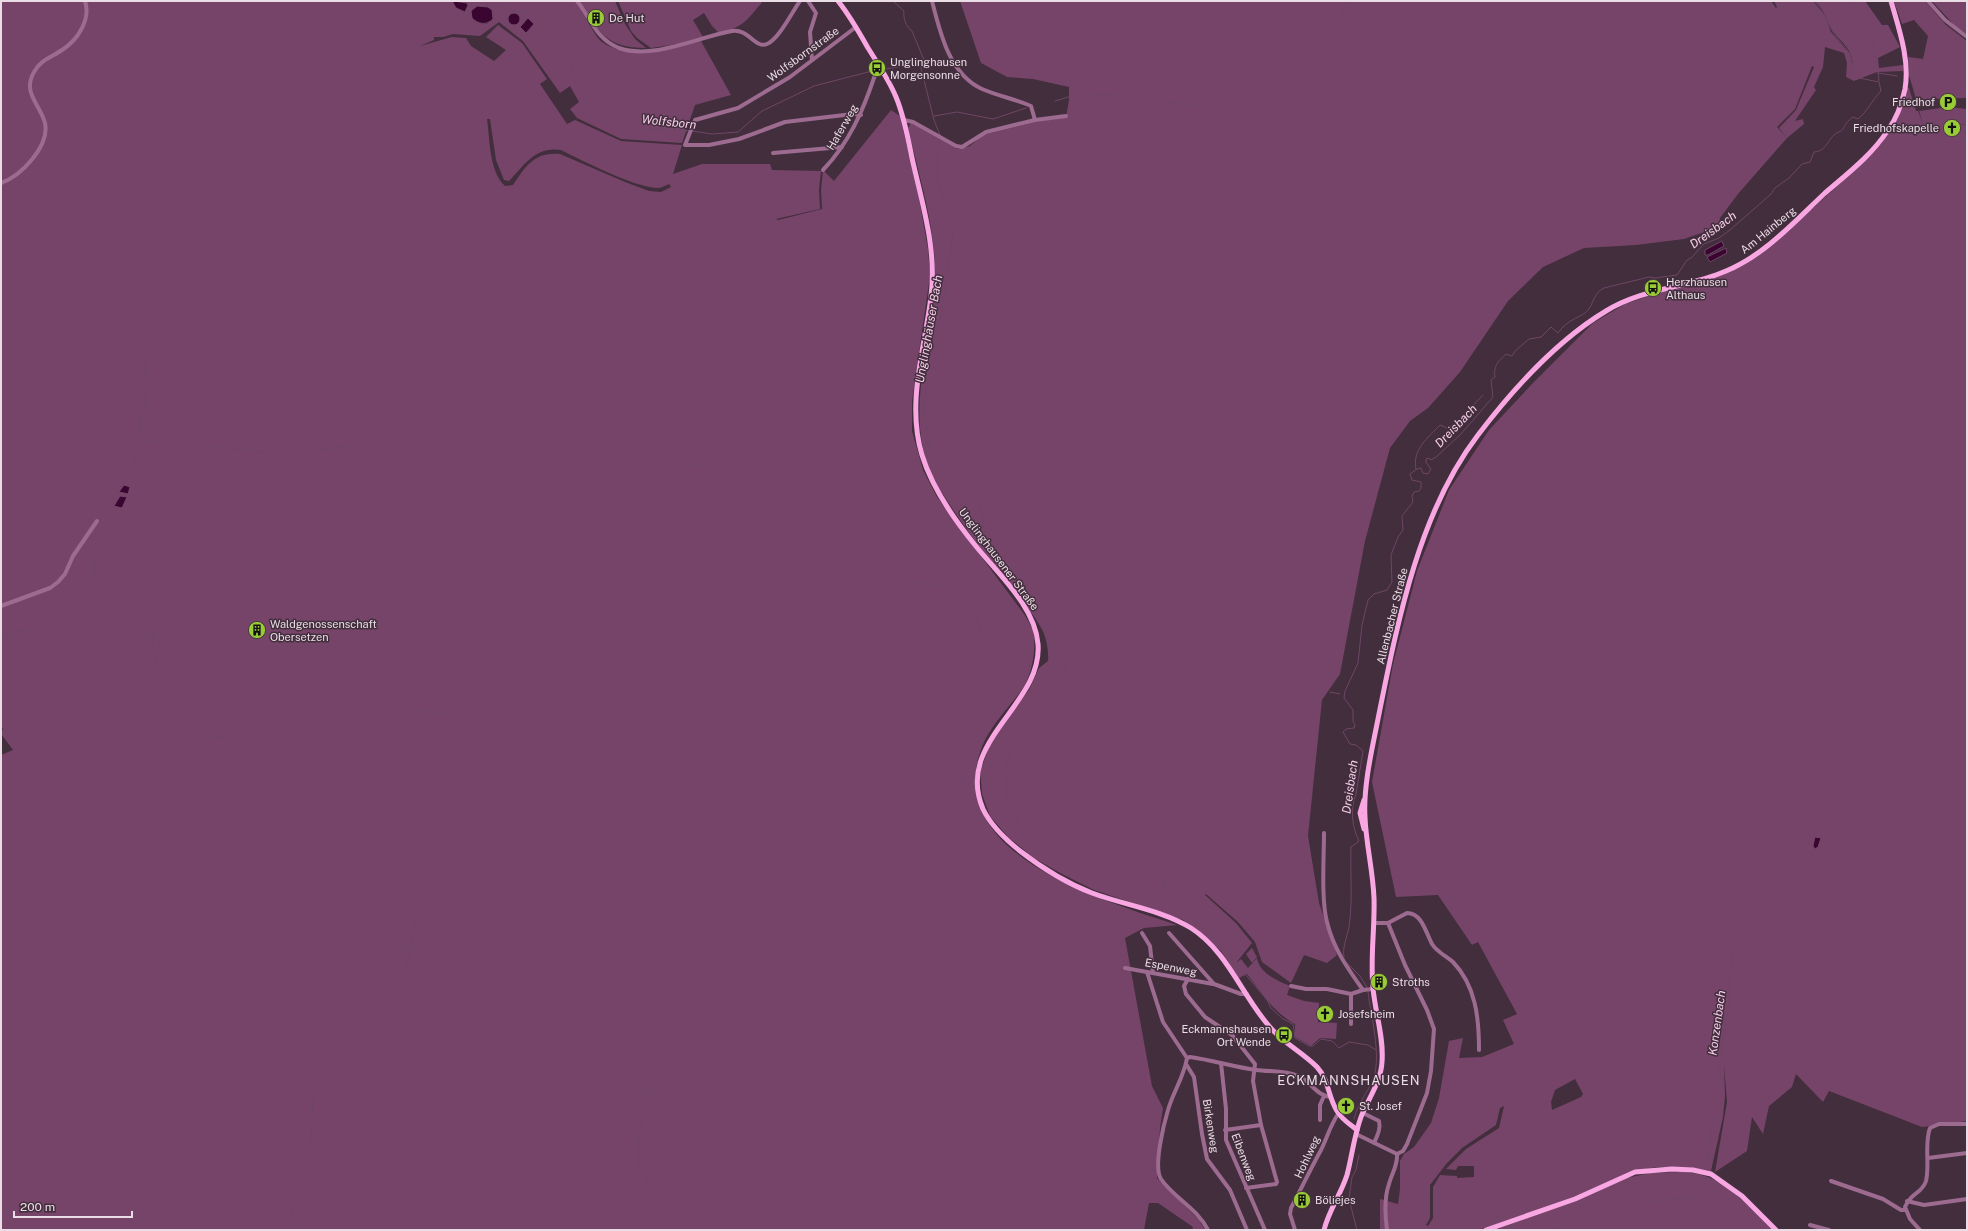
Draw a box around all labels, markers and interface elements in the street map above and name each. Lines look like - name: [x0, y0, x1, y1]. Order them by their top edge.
- building icon: De Hut: [586, 8, 606, 28]
- place label: De Hut: [609, 12, 645, 24]
- street label: Wolfsbornstraße: [765, 24, 841, 84]
- place label: Unglinghausen Morgensonne: [890, 56, 967, 81]
- bus stop icon: Unglinghausen Morgensonne: [867, 58, 887, 78]
- parking icon: Friedhof: [1938, 92, 1958, 112]
- place label: Friedhof: [1892, 96, 1936, 108]
- street label: Haferweg: [824, 102, 860, 152]
- water label: Wolfsborn: [641, 112, 697, 132]
- church icon: Friedhofskapelle: [1942, 118, 1962, 138]
- place label: Friedhofskapelle: [1853, 122, 1939, 134]
- street label: Am Hainberg: [1738, 204, 1798, 256]
- water label: Dreisbach: [1687, 208, 1739, 252]
- water label: Unglinghäuser Bach: [913, 274, 945, 384]
- place label: Herzhausen Althaus: [1666, 276, 1727, 301]
- bus stop icon: Herzhausen Althaus: [1643, 278, 1663, 298]
- water label: Dreisbach: [1432, 402, 1480, 450]
- street label: Unglinghausener Straße: [957, 506, 1041, 612]
- street label: Allenbacher Straße: [1374, 567, 1410, 665]
- place label: Waldgenossenschaft Obersetzen: [270, 618, 377, 643]
- building icon: Waldgenossenschaft Obersetzen: [247, 620, 267, 640]
- water label: Dreisbach: [1339, 759, 1361, 815]
- street label: Espenweg: [1144, 956, 1198, 978]
- building icon: Stroths: [1369, 972, 1389, 992]
- place label: Stroths: [1392, 976, 1430, 988]
- water label: Konzenbach: [1705, 989, 1729, 1057]
- church icon: Josefsheim: [1315, 1004, 1335, 1024]
- place label: Josefsheim: [1338, 1008, 1395, 1020]
- place label: Eckmannshausen Ort Wende: [1181, 1023, 1271, 1048]
- bus stop icon: Eckmannshausen Ort Wende: [1274, 1025, 1294, 1045]
- district label: ECKMANNSHAUSEN: [1277, 1073, 1421, 1088]
- church icon: St. Josef: [1336, 1096, 1356, 1116]
- street label: Birkenweg: [1201, 1098, 1221, 1154]
- place label: St. Josef: [1359, 1100, 1403, 1112]
- street label: Eibenweg: [1229, 1132, 1259, 1183]
- street label: Hohlweg: [1292, 1134, 1322, 1180]
- building icon: Böliejes: [1292, 1190, 1312, 1210]
- scale bar: [14, 1193, 132, 1219]
- place label: Böliejes: [1315, 1194, 1356, 1206]
- text: 200 m: [20, 1200, 55, 1214]

